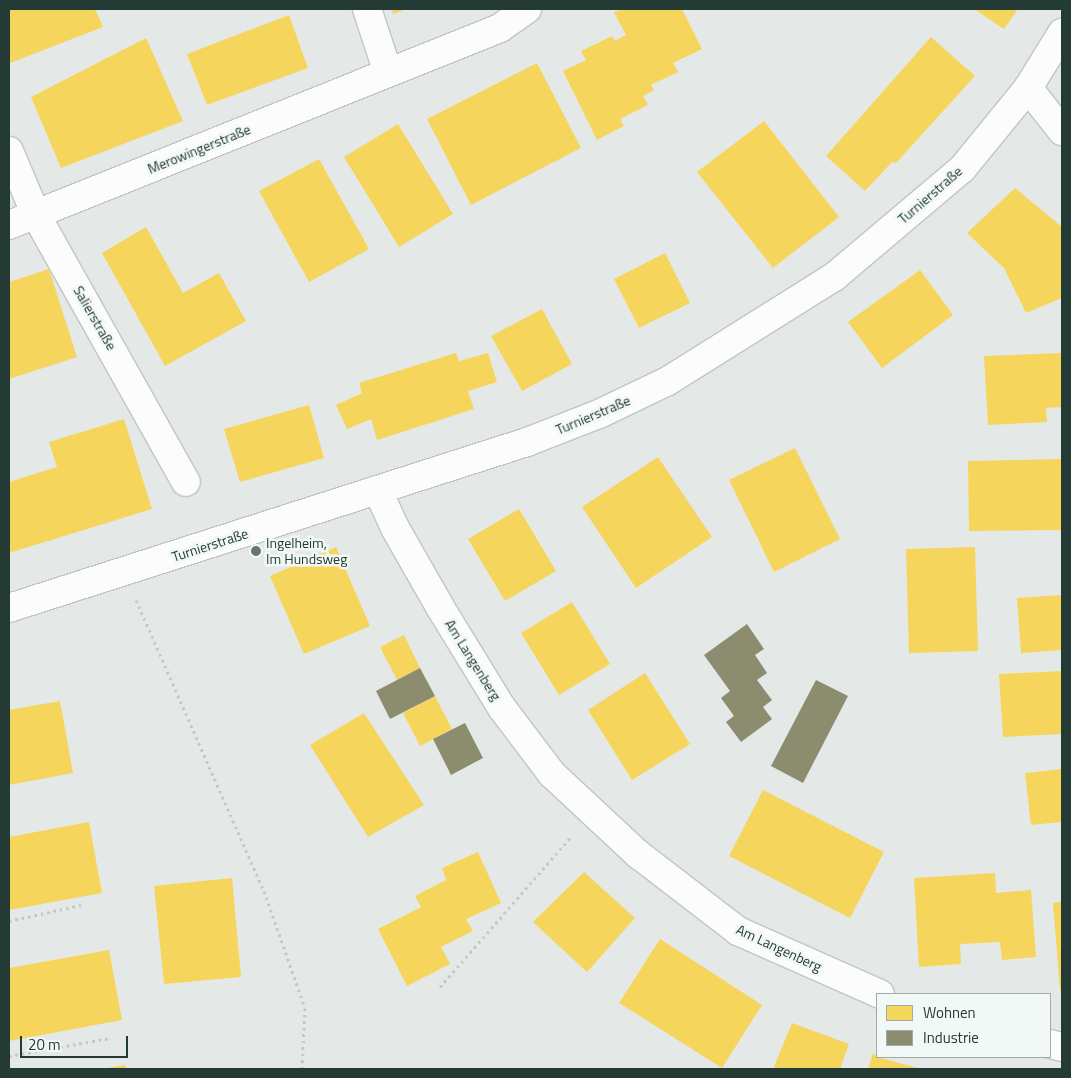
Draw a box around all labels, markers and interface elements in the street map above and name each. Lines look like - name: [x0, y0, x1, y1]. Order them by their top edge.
- street label: Merowingerstraße: [145, 121, 253, 177]
- street label: Turnierstraße: [895, 163, 965, 227]
- street label: Salierstraße: [70, 283, 120, 353]
- street label: Turnierstraße: [553, 392, 633, 438]
- street label: Turnierstraße: [170, 525, 250, 565]
- place label: Ingelheim, Im Hundsweg: [266, 535, 347, 568]
- marker: Ingelheim, Im Hundsweg: [250, 545, 262, 557]
- street label: Am Langenberg: [441, 616, 505, 704]
- street label: Am Langenberg: [734, 921, 824, 975]
- legend: [876, 993, 1051, 1058]
- text: Wohnen: [923, 1001, 976, 1024]
- scale bar: [22, 1026, 130, 1058]
- text: Industrie: [923, 1026, 979, 1049]
- text: 20 m: [28, 1033, 61, 1056]

